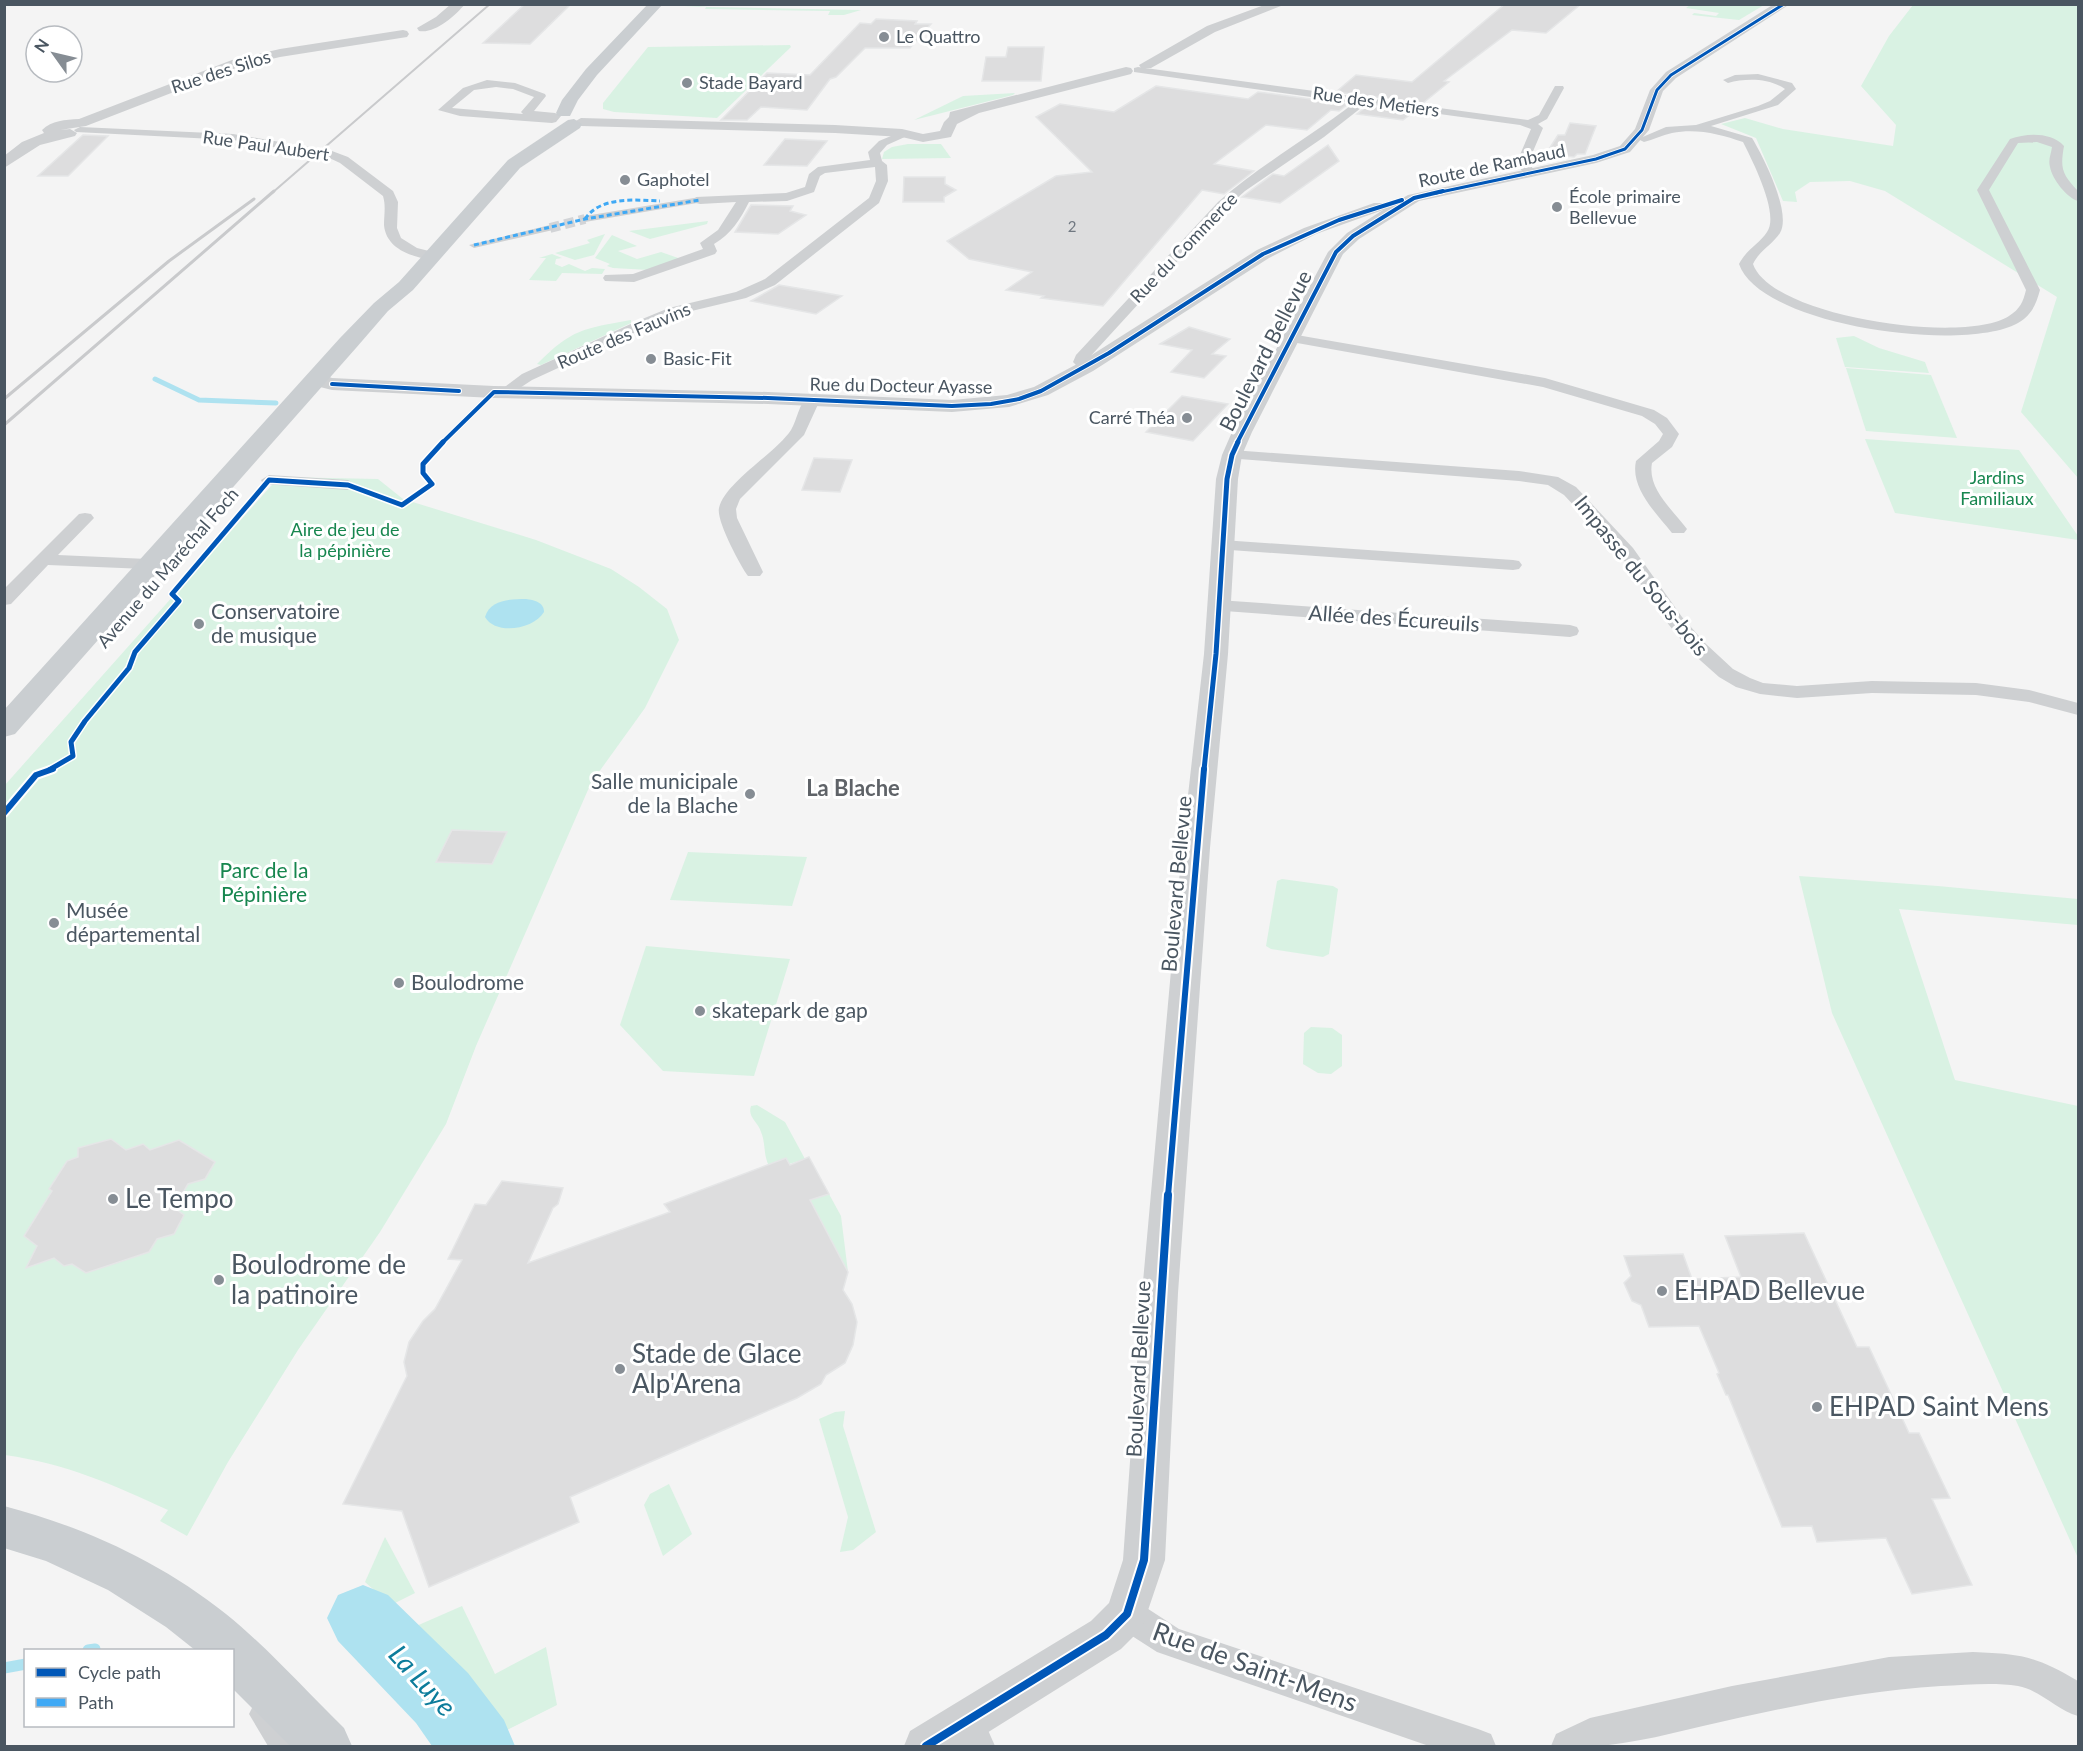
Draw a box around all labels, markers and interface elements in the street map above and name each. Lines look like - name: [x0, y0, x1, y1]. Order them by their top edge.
- north arrow: [24, 24, 84, 84]
- place label: Le Quattro: [896, 25, 981, 47]
- marker: Le Quattro: [877, 30, 891, 44]
- text: N: [30, 35, 52, 56]
- street label: Rue des Silos: [168, 45, 273, 97]
- place label: Stade Bayard: [699, 71, 803, 93]
- marker: Stade Bayard: [680, 76, 694, 90]
- street label: Rue des Metiers: [1311, 81, 1441, 121]
- street label: Rue Paul Aubert: [202, 125, 331, 165]
- street label: Route de Rambaud: [1416, 139, 1567, 191]
- place label: Gaphotel: [637, 168, 709, 190]
- marker: Gaphotel: [618, 173, 632, 187]
- place label: École primaire Bellevue: [1569, 185, 1681, 228]
- street label: Rue du Commerce: [1125, 187, 1242, 307]
- marker: École primaire Bellevue: [1550, 200, 1564, 214]
- house number: 2: [1068, 217, 1076, 235]
- street label: Boulevard Bellevue: [1213, 266, 1316, 435]
- street label: Route des Fauvins: [554, 297, 694, 373]
- place label: Basic-Fit: [663, 347, 732, 369]
- marker: Basic-Fit: [644, 352, 658, 366]
- street label: Rue du Docteur Ayasse: [809, 372, 993, 398]
- place label: Carré Théa: [1089, 406, 1175, 428]
- marker: Carré Théa: [1180, 411, 1194, 425]
- park label: Jardins Familiaux: [1960, 466, 2034, 509]
- street label: Avenue du Maréchal Foch: [92, 483, 243, 652]
- street label: Impasse du Sous-bois: [1570, 490, 1714, 660]
- park label: Aire de jeu de la pépinière: [290, 518, 400, 561]
- place label: Conservatoire de musique: [211, 598, 340, 647]
- street label: Allée des Écureuils: [1308, 599, 1480, 636]
- marker: Conservatoire de musique: [192, 617, 206, 631]
- place label: Salle municipale de la Blache: [591, 768, 738, 817]
- district label: La Blache: [806, 774, 900, 801]
- marker: Salle municipale de la Blache: [743, 787, 757, 801]
- street label: Boulevard Bellevue: [1155, 795, 1196, 973]
- park label: Parc de la Pépinière: [220, 857, 308, 906]
- place label: Musée départemental: [66, 897, 200, 946]
- marker: Musée départemental: [47, 916, 61, 930]
- place label: Boulodrome: [411, 969, 524, 994]
- marker: Boulodrome: [392, 976, 406, 990]
- place label: skatepark de gap: [712, 997, 868, 1022]
- marker: skatepark de gap: [693, 1004, 707, 1018]
- place label: Le Tempo: [125, 1182, 234, 1214]
- marker: Le Tempo: [106, 1192, 120, 1206]
- place label: Boulodrome de la patinoire: [231, 1248, 406, 1310]
- marker: Boulodrome de la patinoire: [212, 1273, 226, 1287]
- place label: EHPAD Bellevue: [1674, 1274, 1865, 1306]
- street label: Boulevard Bellevue: [1120, 1280, 1155, 1458]
- marker: EHPAD Bellevue: [1655, 1284, 1669, 1298]
- place label: Stade de Glace Alp'Arena: [632, 1337, 802, 1399]
- marker: Stade de Glace Alp'Arena: [613, 1362, 627, 1376]
- place label: EHPAD Saint Mens: [1829, 1390, 2049, 1422]
- marker: EHPAD Saint Mens: [1810, 1400, 1824, 1414]
- street label: Rue de Saint-Mens: [1149, 1614, 1362, 1718]
- water label: La Luye: [383, 1638, 464, 1722]
- legend: [24, 1649, 234, 1727]
- text: Cycle path: [78, 1661, 161, 1683]
- text: Path: [78, 1691, 114, 1713]

